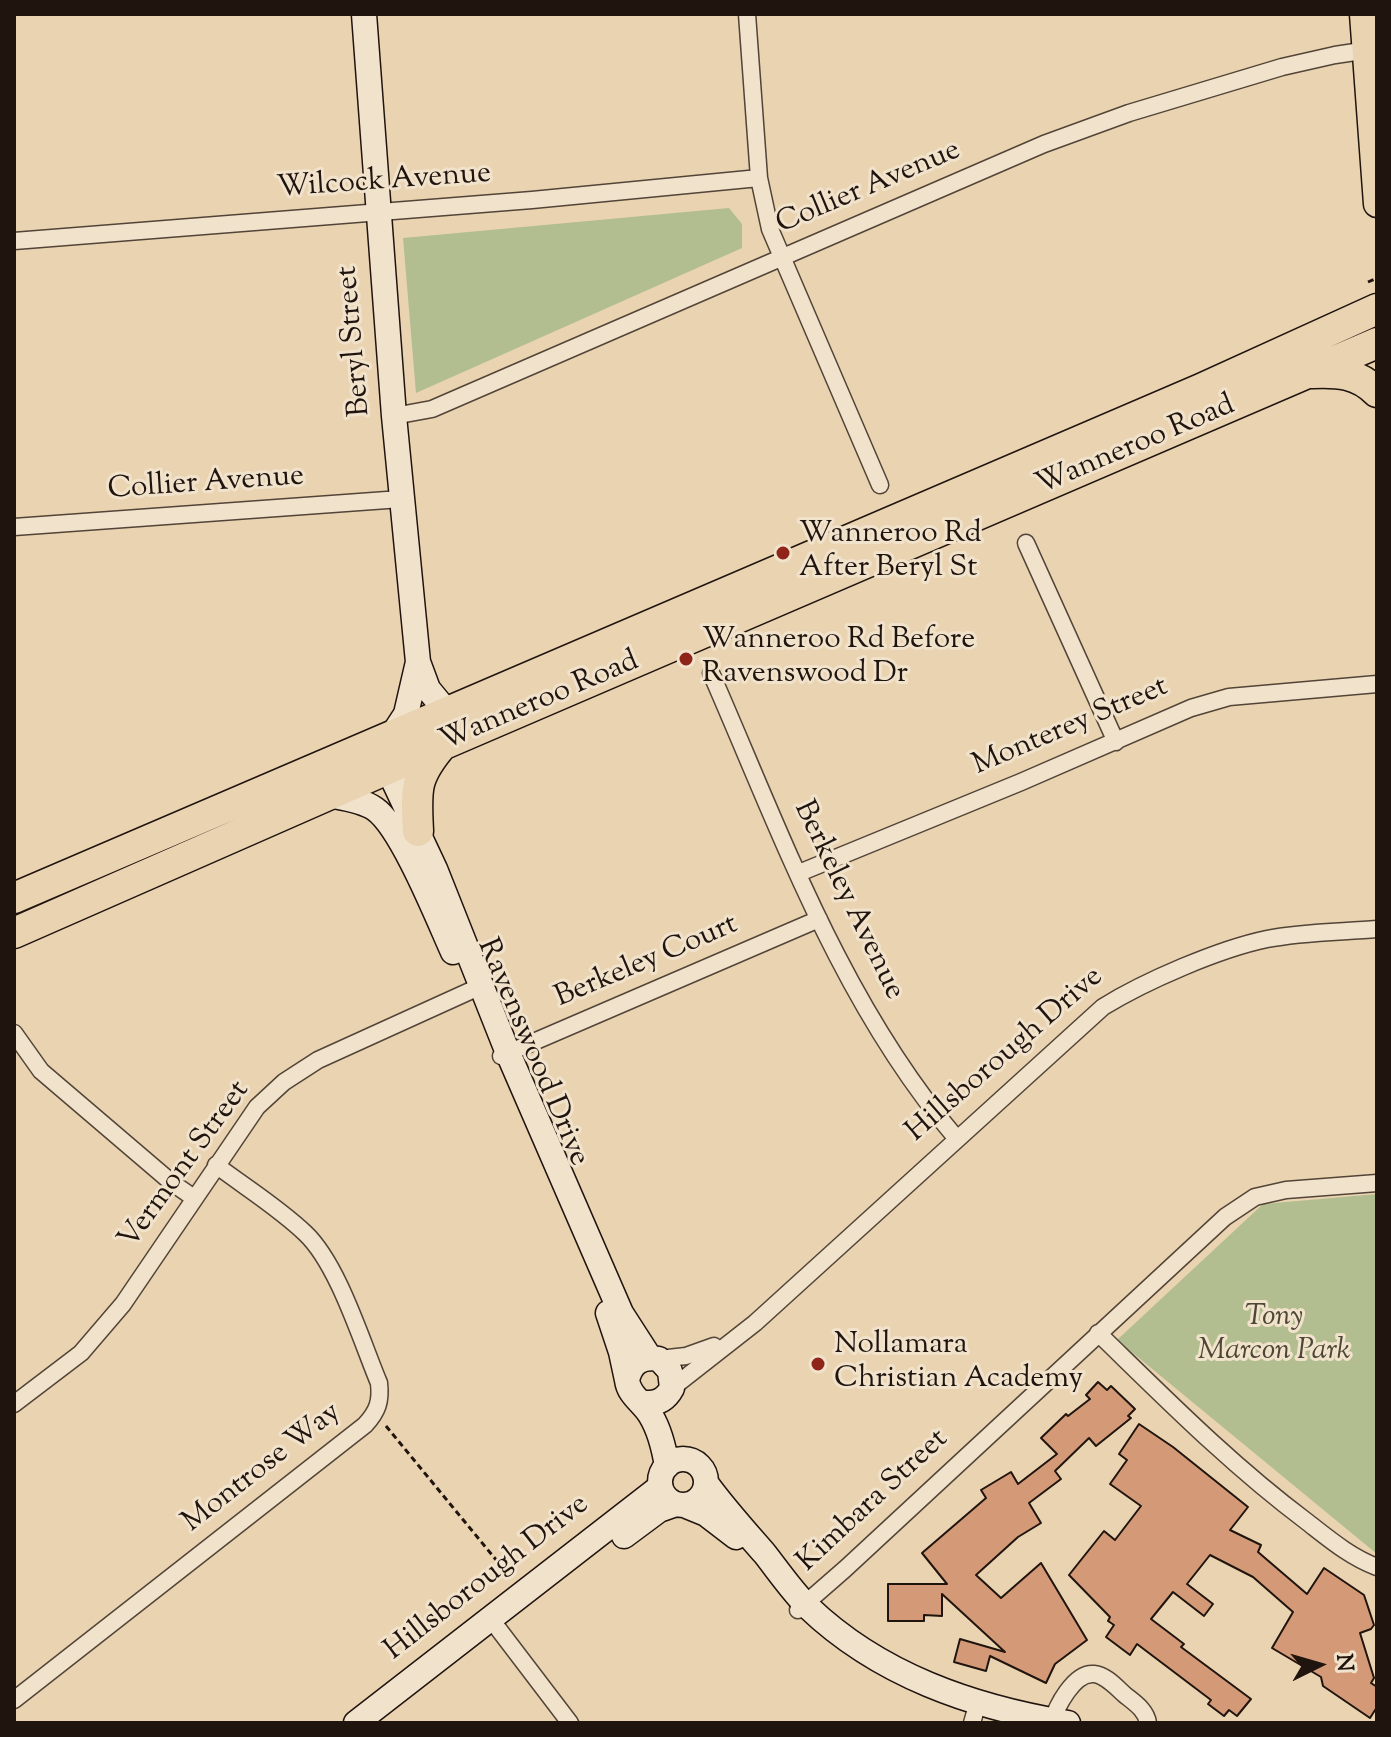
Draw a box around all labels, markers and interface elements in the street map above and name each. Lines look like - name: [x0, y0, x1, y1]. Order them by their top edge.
- street label: Collier Avenue: [771, 134, 967, 244]
- street label: Wilcock Avenue: [276, 158, 492, 208]
- street label: Beryl Street: [331, 264, 381, 418]
- street label: Wanneroo Road: [1031, 389, 1241, 505]
- street label: Collier Avenue: [107, 460, 305, 510]
- place label: Wanneroo Rd After Beryl St: [799, 518, 982, 588]
- marker: Wanneroo Rd After Beryl St: [774, 544, 792, 562]
- place label: Wanneroo Rd Before Ravenswood Dr: [702, 624, 975, 694]
- street label: Wanneroo Road: [435, 645, 645, 761]
- marker: Wanneroo Rd Before Ravenswood Dr: [677, 650, 695, 668]
- street label: Monterey Street: [968, 671, 1174, 785]
- street label: Berkeley Avenue: [783, 796, 911, 1006]
- street label: Berkeley Court: [550, 908, 744, 1018]
- street label: Ravenswood Drive: [467, 934, 595, 1172]
- street label: Hillsborough Drive: [900, 961, 1112, 1151]
- street label: Vermont Street: [113, 1075, 259, 1257]
- park label: Tony Marcon Park: [1198, 1301, 1350, 1372]
- place label: Nollamara Christian Academy: [834, 1329, 1083, 1400]
- marker: Nollamara Christian Academy: [809, 1355, 827, 1373]
- street label: Montrose Way: [177, 1396, 349, 1542]
- street label: Kimbara Street: [791, 1423, 957, 1581]
- street label: Hillsborough Drive: [379, 1488, 597, 1670]
- north arrow: [1279, 1625, 1359, 1705]
- text: N: [1326, 1653, 1360, 1673]

